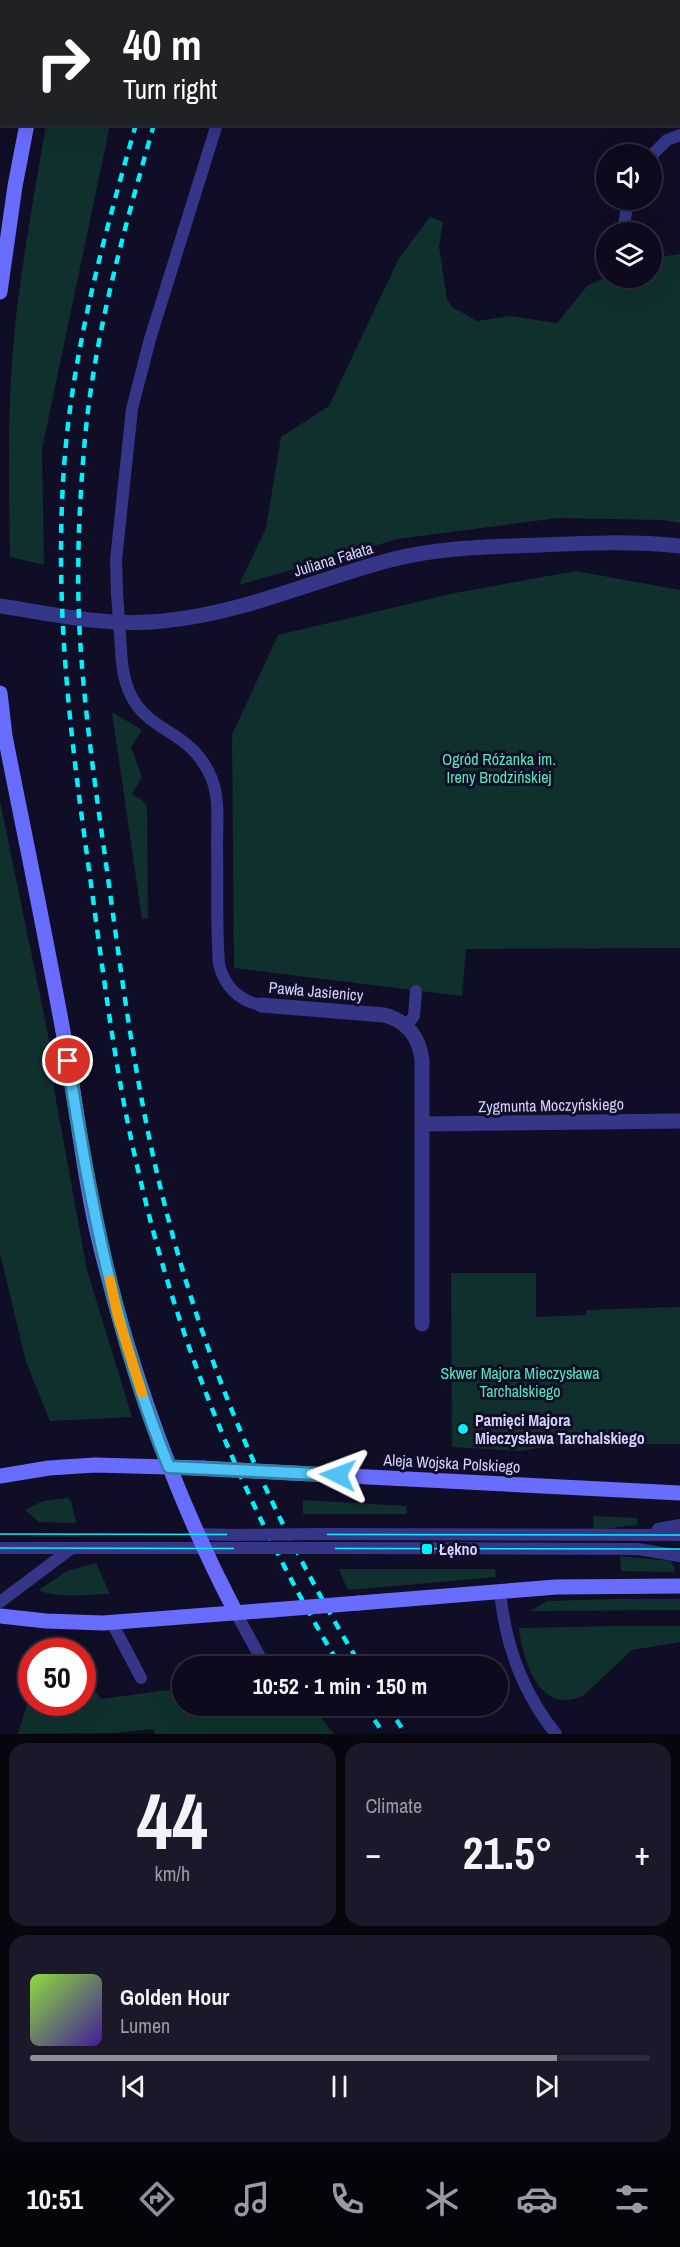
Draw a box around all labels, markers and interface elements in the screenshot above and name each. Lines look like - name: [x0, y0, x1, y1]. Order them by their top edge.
- text: 40 m: [123, 17, 202, 73]
- icon: right: [24, 24, 102, 102]
- text: Turn right: [123, 71, 217, 107]
- map controls: [596, 144, 662, 288]
- button: sound: [596, 144, 662, 210]
- button: layers: [596, 222, 662, 288]
- street label: Juliana Fałata: [291, 536, 376, 581]
- park label: Ogród Różanka im. Ireny Brodzińskiej: [442, 748, 556, 788]
- street label: Pawła Jasienicy: [268, 976, 365, 1006]
- pin: [42, 1035, 93, 1086]
- icon: arrive: [51, 1044, 84, 1077]
- street label: Zygmunta Moczyńskiego: [478, 1093, 624, 1117]
- park label: Skwer Majora Mieczysława Tarchalskiego: [441, 1362, 600, 1402]
- place label: Pamięci Majora Mieczysława Tarchalskiego: [475, 1409, 645, 1449]
- marker: Pamięci Majora Mieczysława Tarchalskiego: [456, 1422, 470, 1436]
- position arrow: [306, 1443, 370, 1507]
- street label: Aleja Wojska Polskiego: [382, 1448, 521, 1478]
- place label: Łękno: [439, 1538, 478, 1560]
- marker: Łękno: [420, 1542, 434, 1556]
- speed limit sign: 50: [18, 1638, 96, 1716]
- text: 10:52 · 1 min · 150 m: [253, 1671, 427, 1701]
- text: 44: [137, 1768, 208, 1873]
- text: Climate: [366, 1792, 422, 1819]
- text: 21.5°: [463, 1822, 553, 1883]
- text: −: [366, 1831, 381, 1875]
- text: +: [634, 1831, 650, 1875]
- text: km/h: [154, 1860, 190, 1887]
- text: Golden Hour: [120, 1982, 229, 2012]
- text: Lumen: [120, 2012, 170, 2039]
- icon: previous: [117, 2070, 150, 2103]
- icon: pause: [323, 2070, 356, 2103]
- icon: next: [530, 2070, 563, 2103]
- icon: directions: [136, 2178, 178, 2220]
- icon: music: [231, 2178, 273, 2220]
- icon: phone: [326, 2178, 368, 2220]
- icon: climate: [421, 2178, 463, 2220]
- icon: car: [516, 2178, 558, 2220]
- icon: filters: [611, 2178, 653, 2220]
- text: 10:51: [27, 2181, 83, 2217]

